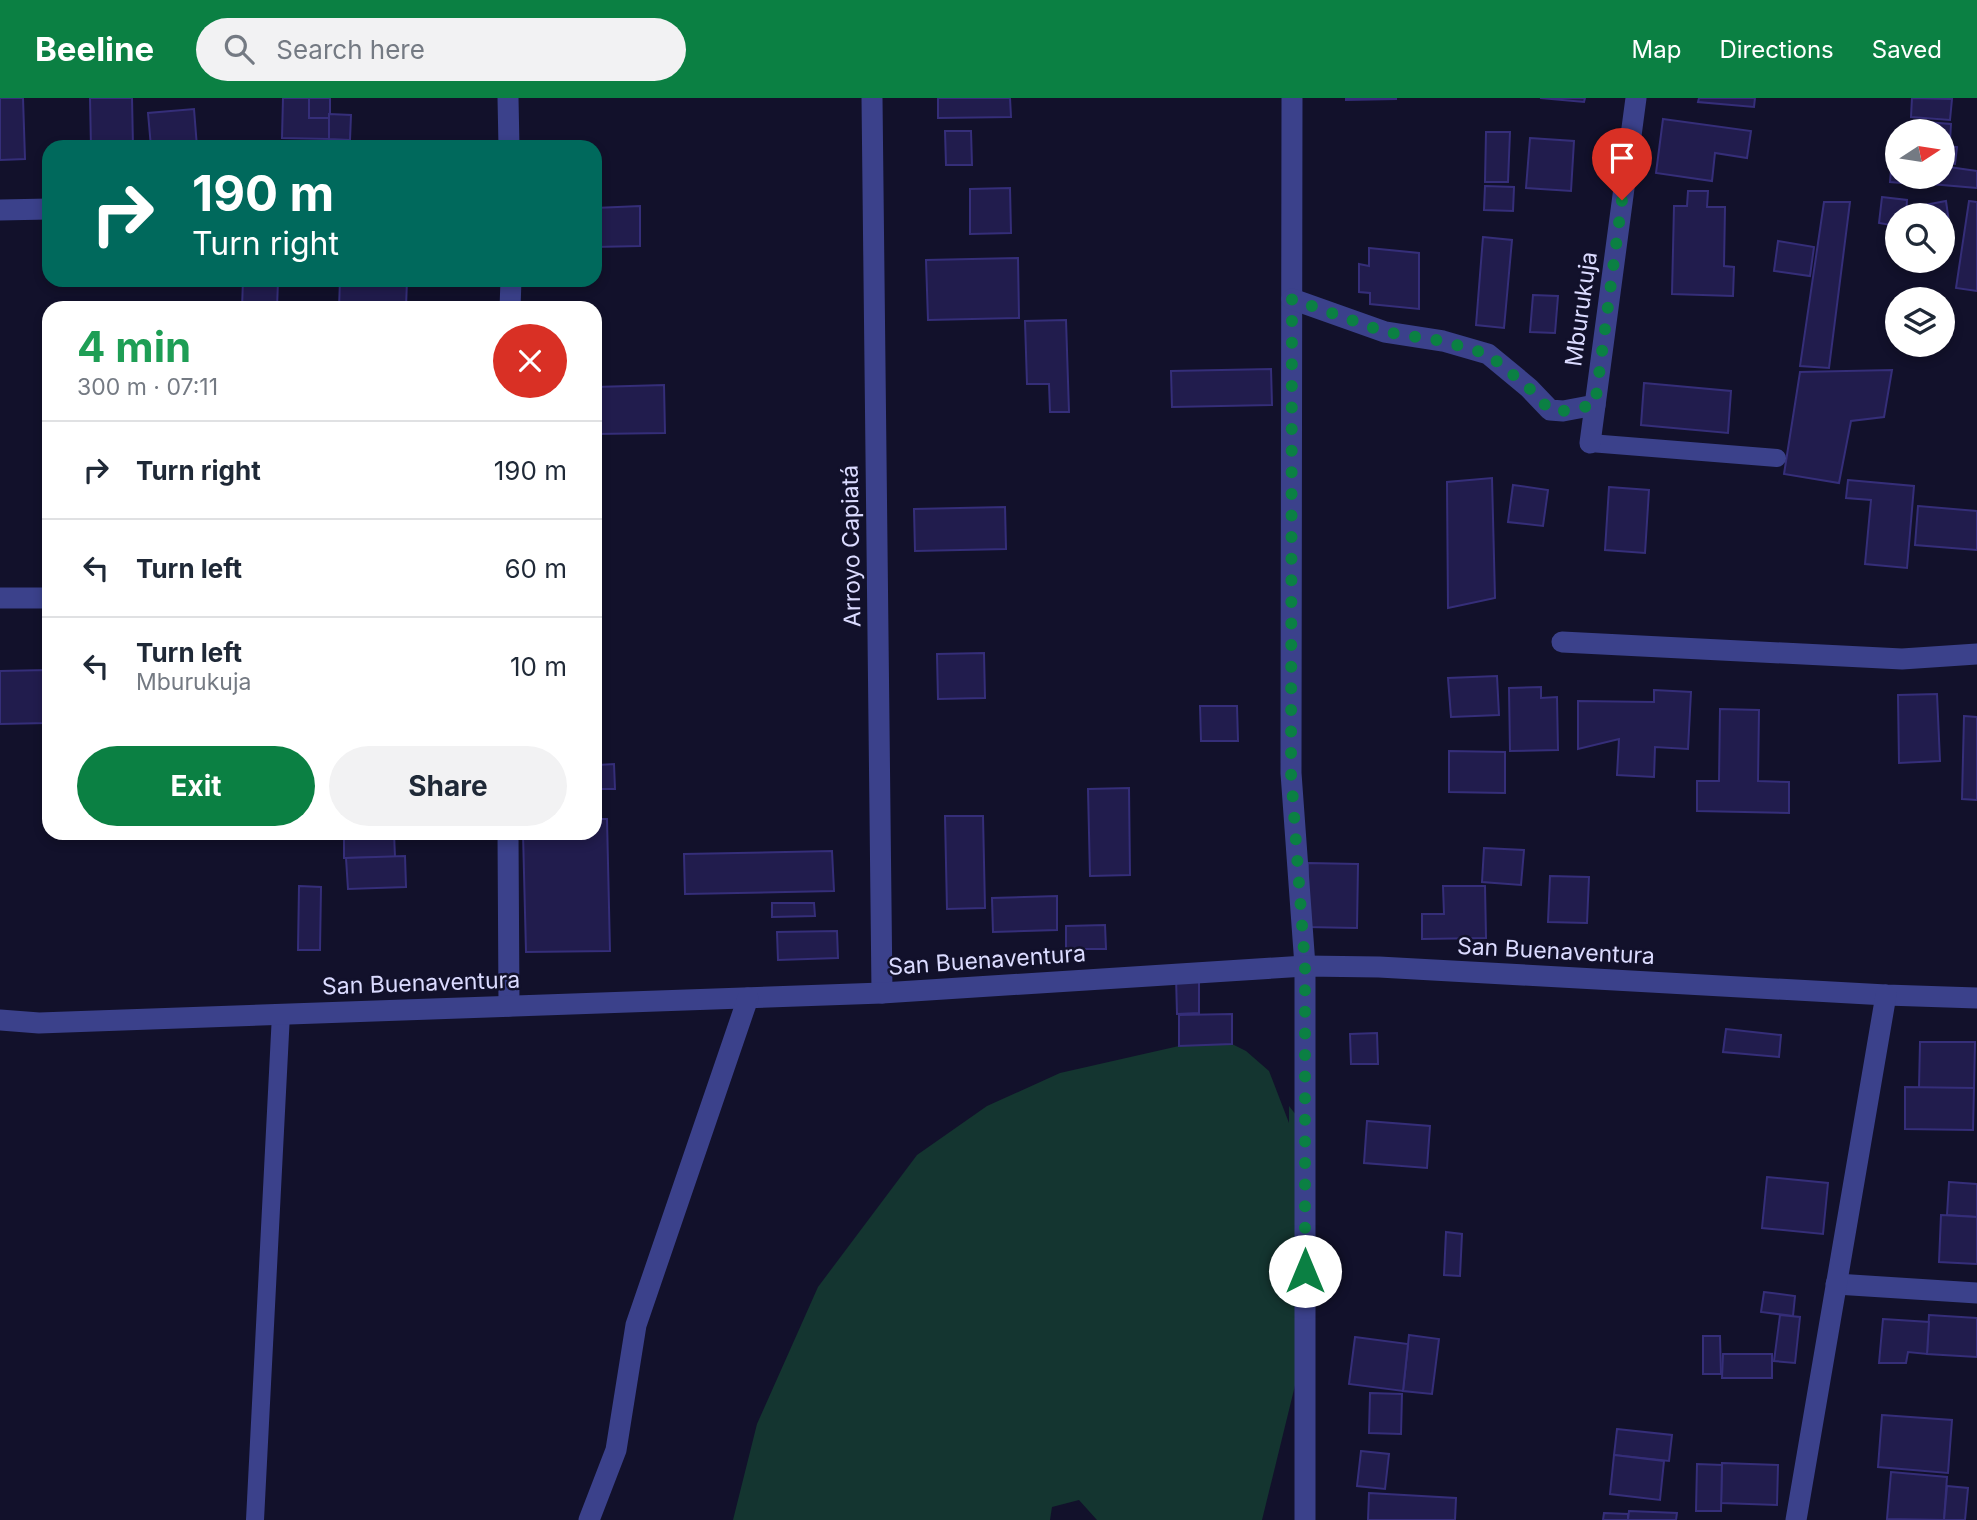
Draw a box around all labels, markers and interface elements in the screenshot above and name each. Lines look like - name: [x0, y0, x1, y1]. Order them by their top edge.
- search box: [196, 18, 686, 81]
- text: Beeline: [35, 29, 154, 69]
- icon: search: [220, 30, 258, 68]
- text: Search here: [276, 34, 425, 65]
- text: Map: [1632, 35, 1681, 64]
- text: Directions: [1719, 35, 1834, 64]
- text: Saved: [1872, 35, 1942, 64]
- north arrow: [1885, 119, 1955, 189]
- map controls: [1885, 119, 1955, 357]
- pin: [1592, 128, 1652, 200]
- icon: arrive: [1603, 139, 1641, 177]
- text: 190 m: [192, 164, 334, 223]
- icon: right: [77, 168, 168, 259]
- button: search: [1885, 203, 1955, 273]
- text: Turn right: [192, 224, 339, 263]
- street label: Mburukuja: [1559, 250, 1603, 368]
- button: layers: [1885, 287, 1955, 357]
- text: 4 min: [77, 321, 191, 372]
- button: close: [493, 324, 567, 398]
- text: 300 m · 07:11: [77, 373, 218, 401]
- icon: right: [77, 451, 115, 489]
- text: Turn right: [136, 455, 261, 486]
- text: 190 m: [494, 455, 567, 486]
- street label: Arroyo Capiatá: [836, 465, 866, 627]
- icon: left: [77, 549, 115, 587]
- text: Turn left: [136, 553, 242, 584]
- text: 60 m: [504, 553, 567, 584]
- text: Turn left: [136, 637, 242, 668]
- icon: left: [77, 647, 115, 685]
- text: 10 m: [510, 651, 567, 682]
- text: Mburukuja: [136, 668, 251, 696]
- button: Exit: [77, 746, 315, 826]
- button: Share: [329, 746, 567, 826]
- street label: San Buenaventura: [1456, 932, 1656, 970]
- street label: San Buenaventura: [887, 939, 1087, 981]
- street label: San Buenaventura: [322, 966, 520, 1000]
- position arrow: [1268, 1234, 1342, 1308]

